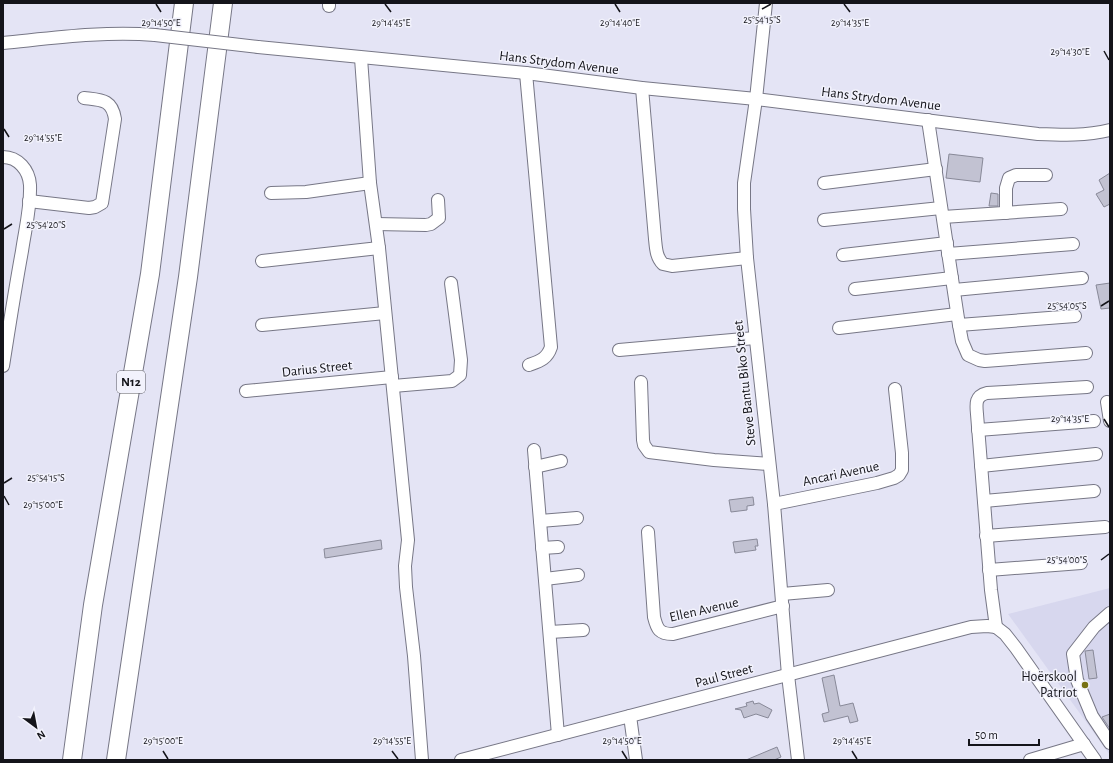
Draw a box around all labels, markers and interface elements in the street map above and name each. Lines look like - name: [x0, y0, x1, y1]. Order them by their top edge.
- text: 25°54'15"S: [743, 15, 781, 25]
- text: 29°14'50"E: [141, 18, 181, 28]
- text: 29°14'45"E: [372, 18, 411, 28]
- text: 29°14'40"E: [600, 18, 640, 28]
- text: 29°14'35"E: [831, 18, 869, 28]
- text: 29°14'30"E: [1050, 47, 1090, 57]
- street label: Hans Strydom Avenue: [498, 49, 620, 77]
- street label: Hans Strydom Avenue: [820, 85, 942, 113]
- text: 29°14'55"E: [24, 133, 62, 143]
- text: 25°54'20"S: [26, 220, 66, 230]
- text: 25°54'05"S: [1047, 301, 1087, 311]
- street label: Steve Bantu Biko Street: [731, 319, 759, 446]
- street label: Darius Street: [281, 358, 353, 380]
- road number: N12: [117, 371, 145, 393]
- text: 29°14'35"E: [1051, 414, 1089, 424]
- street label: Ancari Avenue: [801, 459, 881, 489]
- text: 25°54'15"S: [27, 473, 65, 483]
- text: 29°15'00"E: [23, 500, 63, 510]
- text: 25°54'00"S: [1047, 555, 1087, 565]
- street label: Ellen Avenue: [668, 595, 740, 625]
- street label: Paul Street: [694, 661, 755, 690]
- place label: Hoërskool Patriot: [1021, 670, 1078, 700]
- marker: Hoërskool Patriot: [1080, 680, 1090, 690]
- north arrow: [16, 707, 56, 747]
- scale bar: [969, 721, 1039, 747]
- text: N: [35, 728, 47, 742]
- text: 50 m: [975, 729, 998, 741]
- text: 29°15'00"E: [143, 736, 183, 746]
- text: 29°14'55"E: [373, 736, 411, 746]
- text: 29°14'50"E: [602, 736, 642, 746]
- text: 29°14'45"E: [833, 736, 872, 746]

